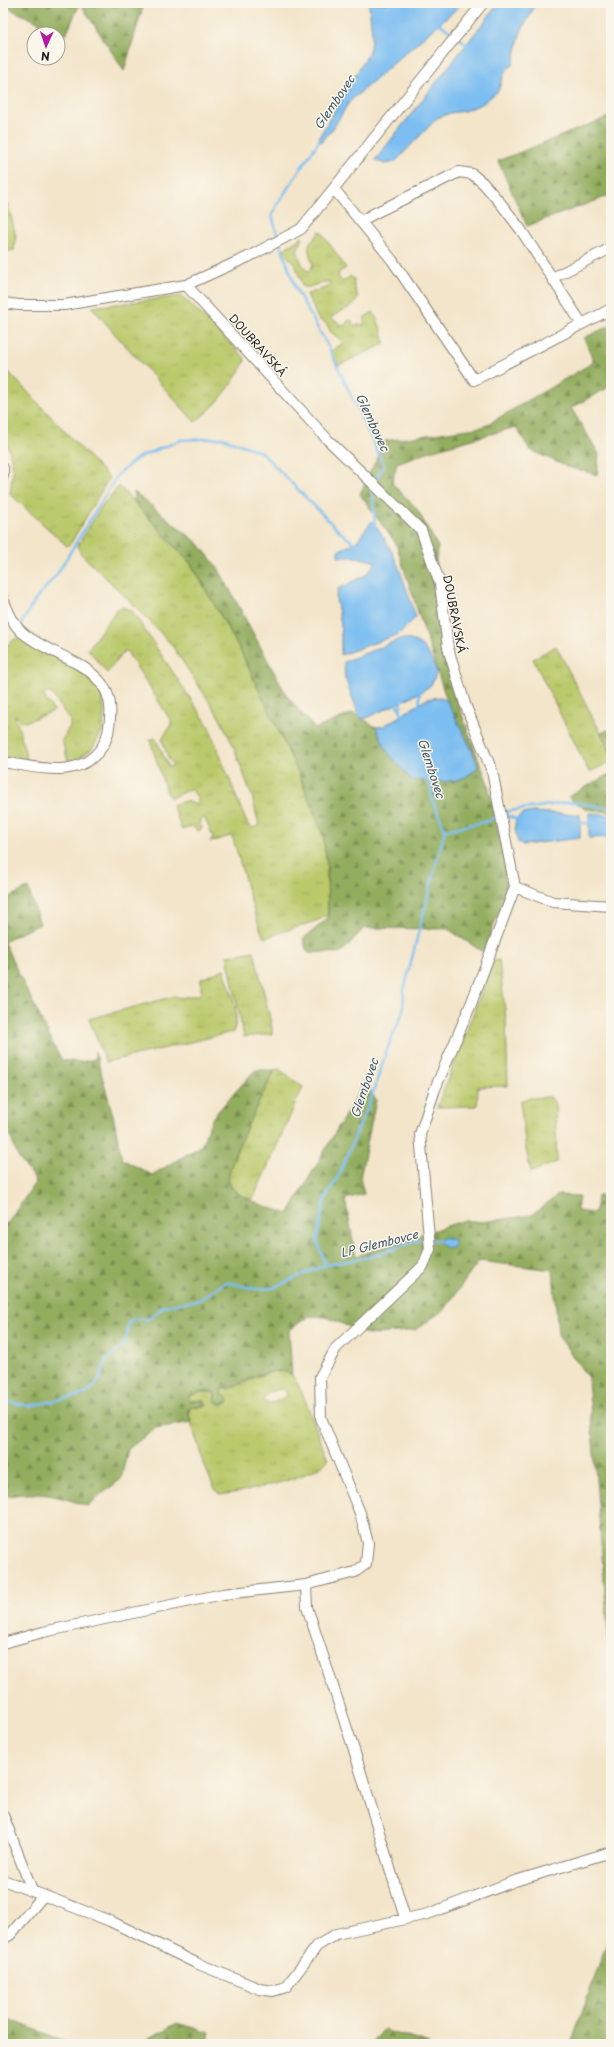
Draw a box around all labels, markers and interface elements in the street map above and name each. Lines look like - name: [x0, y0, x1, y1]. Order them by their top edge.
- north arrow: [26, 26, 66, 66]
- text: N: [40, 48, 50, 65]
- water label: Glembovec: [309, 70, 360, 133]
- street label: DOUBRAVSKÁ: [225, 310, 291, 380]
- water label: Glembovec: [352, 390, 395, 455]
- street label: DOUBRAVSKÁ: [439, 574, 471, 654]
- water label: Glembovec: [414, 736, 451, 802]
- water label: Glembovec: [345, 1054, 383, 1120]
- water label: LP Glembovce: [338, 1225, 420, 1261]

